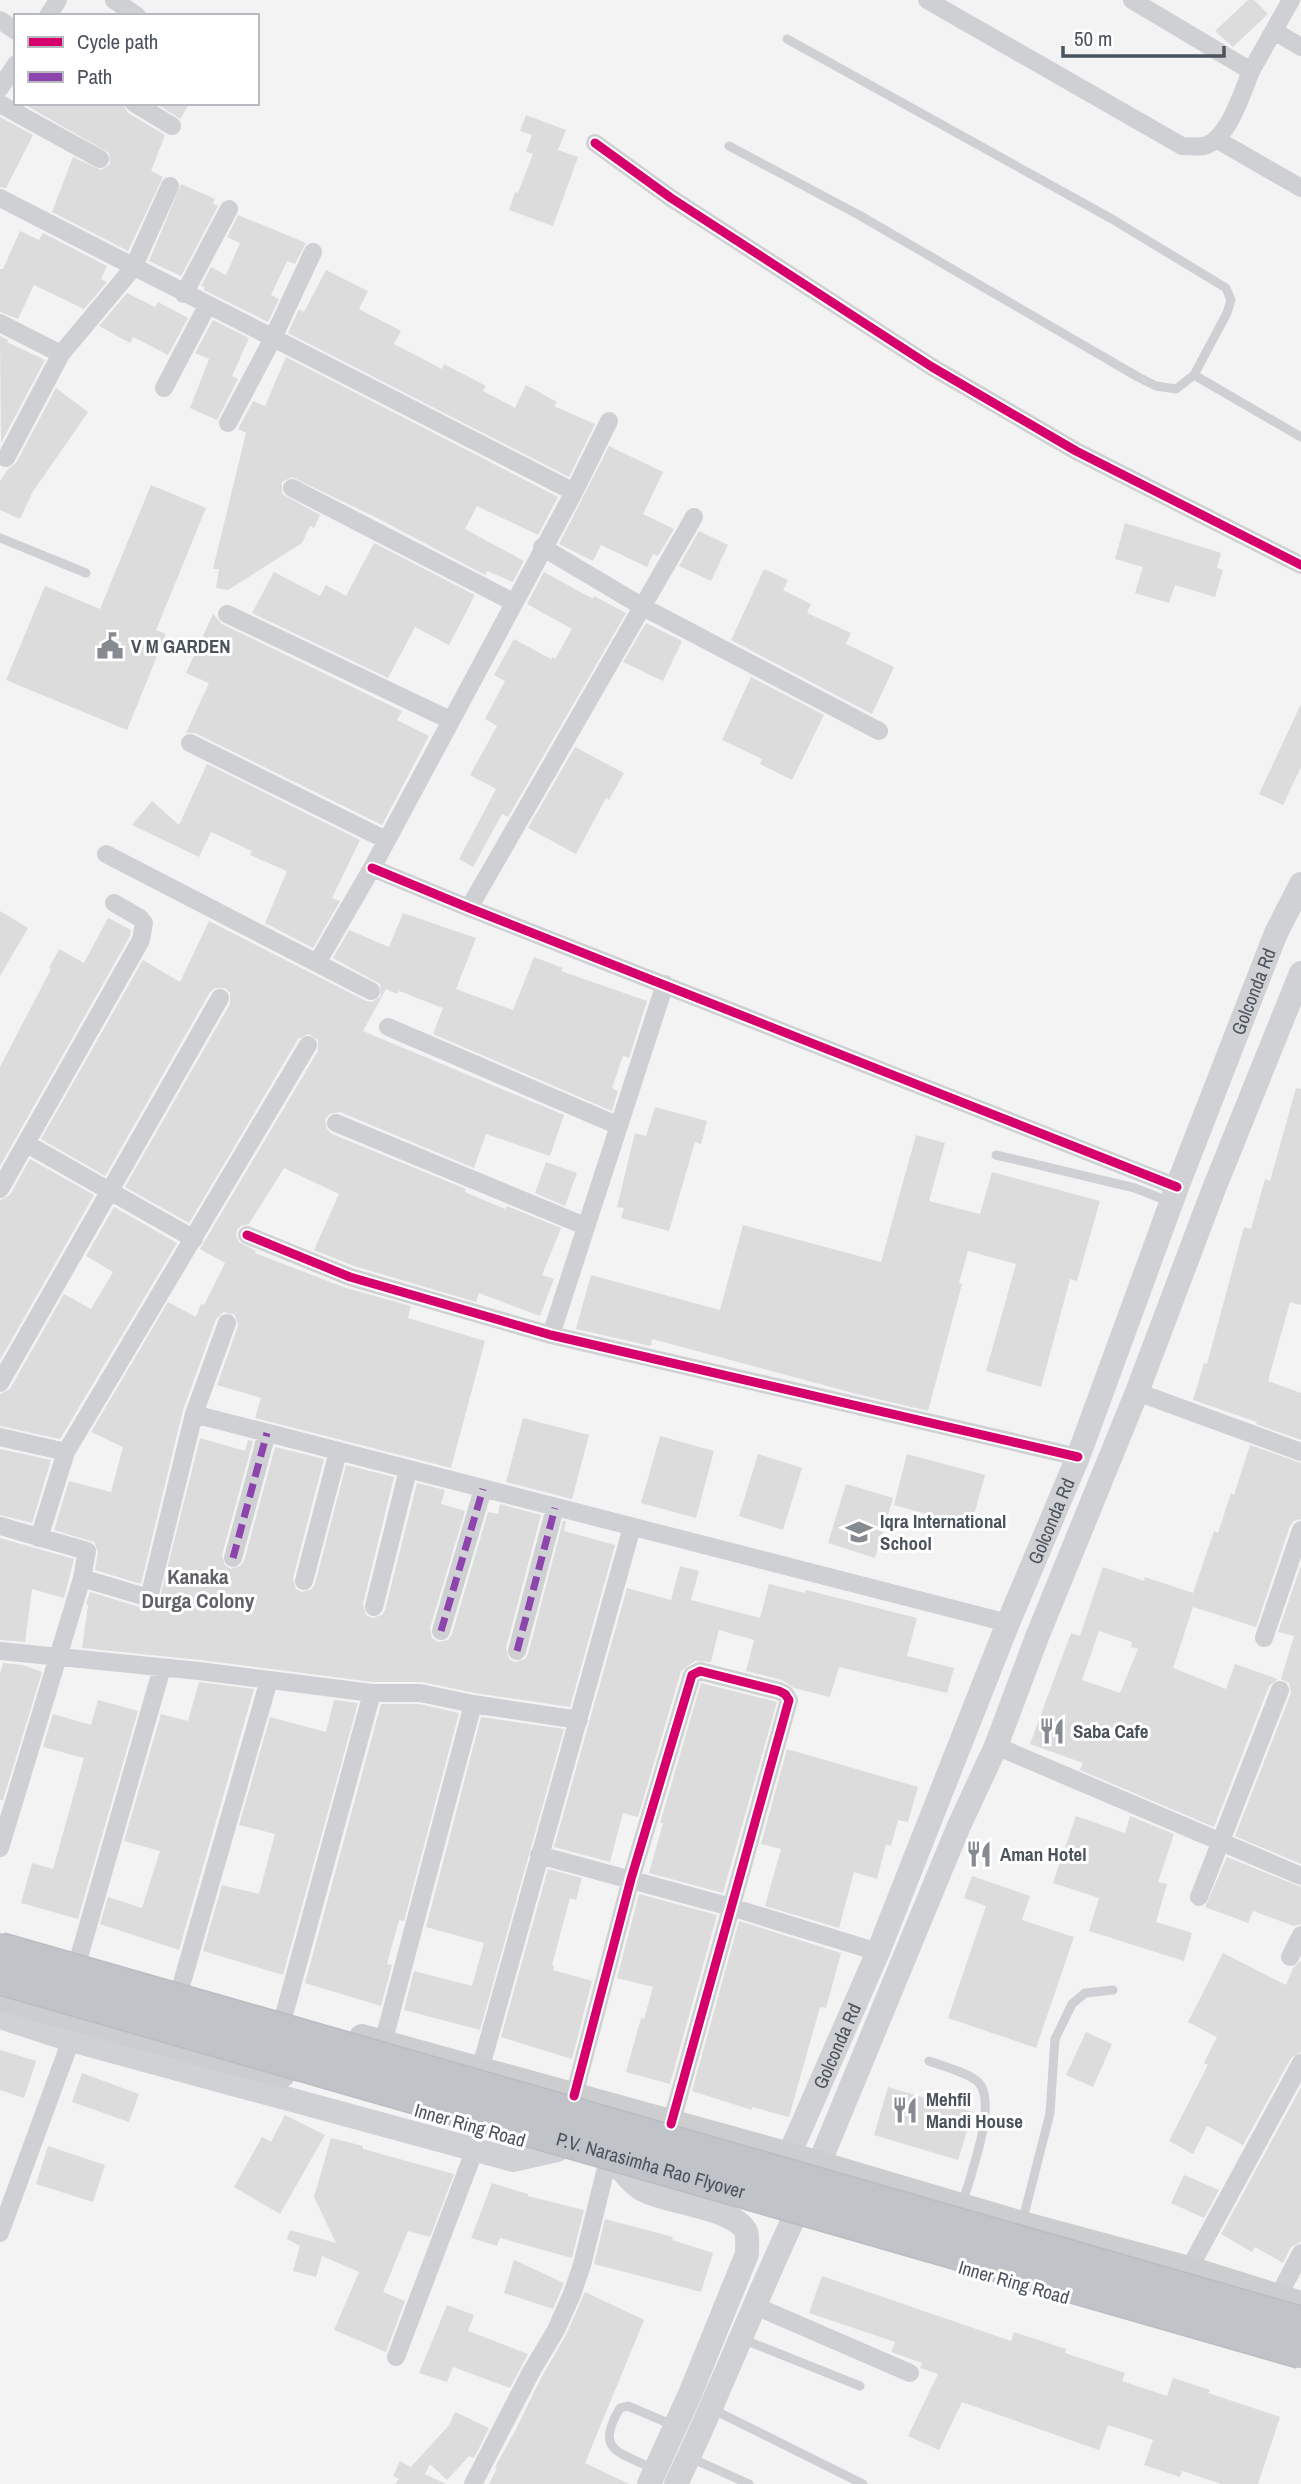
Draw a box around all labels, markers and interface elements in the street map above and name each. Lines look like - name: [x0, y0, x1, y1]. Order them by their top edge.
- legend: [14, 14, 259, 105]
- scale bar: [1063, 14, 1224, 58]
- text: 50 m: [1074, 24, 1112, 53]
- text: Cycle path: [77, 27, 158, 56]
- text: Path: [77, 62, 112, 91]
- public building icon: V M GARDEN: [95, 631, 125, 661]
- place label: V M GARDEN: [131, 633, 231, 659]
- street label: Golconda Rd: [1225, 944, 1282, 1039]
- street label: Golconda Rd: [1021, 1474, 1081, 1568]
- place label: Iqra International School: [880, 1508, 1006, 1556]
- school or university icon: Iqra International School: [844, 1517, 874, 1547]
- district label: Kanaka Durga Colony: [142, 1562, 255, 1615]
- restaurant icon: Saba Cafe: [1037, 1716, 1067, 1746]
- place label: Saba Cafe: [1073, 1718, 1149, 1744]
- restaurant icon: Aman Hotel: [964, 1839, 994, 1869]
- place label: Aman Hotel: [1000, 1841, 1087, 1867]
- street label: Golconda Rd: [807, 1999, 867, 2093]
- place label: Mehfil Mandi House: [926, 2086, 1023, 2134]
- restaurant icon: Mehfil Mandi House: [890, 2095, 920, 2125]
- street label: Inner Ring Road: [411, 2097, 529, 2153]
- street label: P.V. Narasimha Rao Flyover: [553, 2126, 749, 2205]
- street label: Inner Ring Road: [955, 2254, 1073, 2310]

